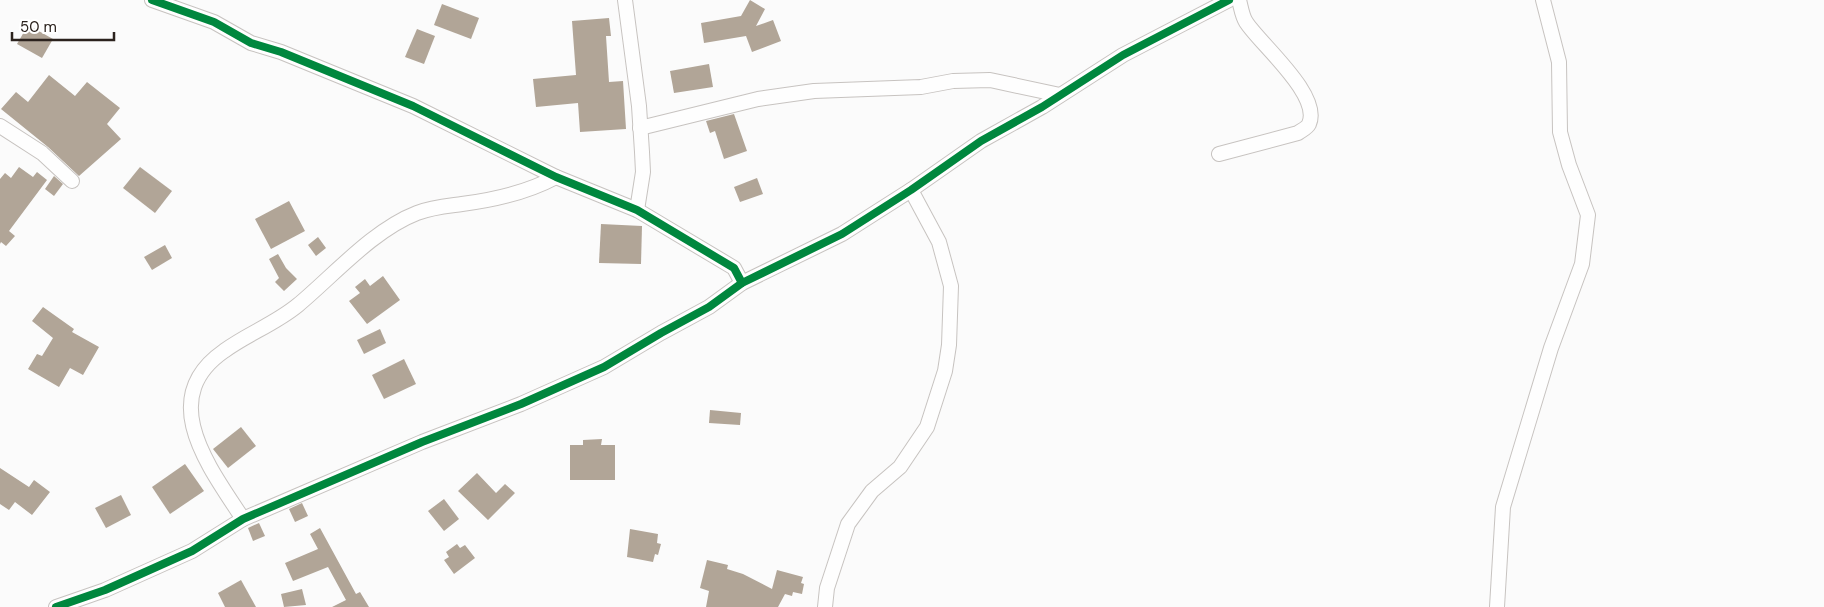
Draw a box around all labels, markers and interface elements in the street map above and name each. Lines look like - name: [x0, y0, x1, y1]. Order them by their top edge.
- scale bar: [12, 10, 115, 42]
- text: 50 m: [20, 17, 57, 37]

